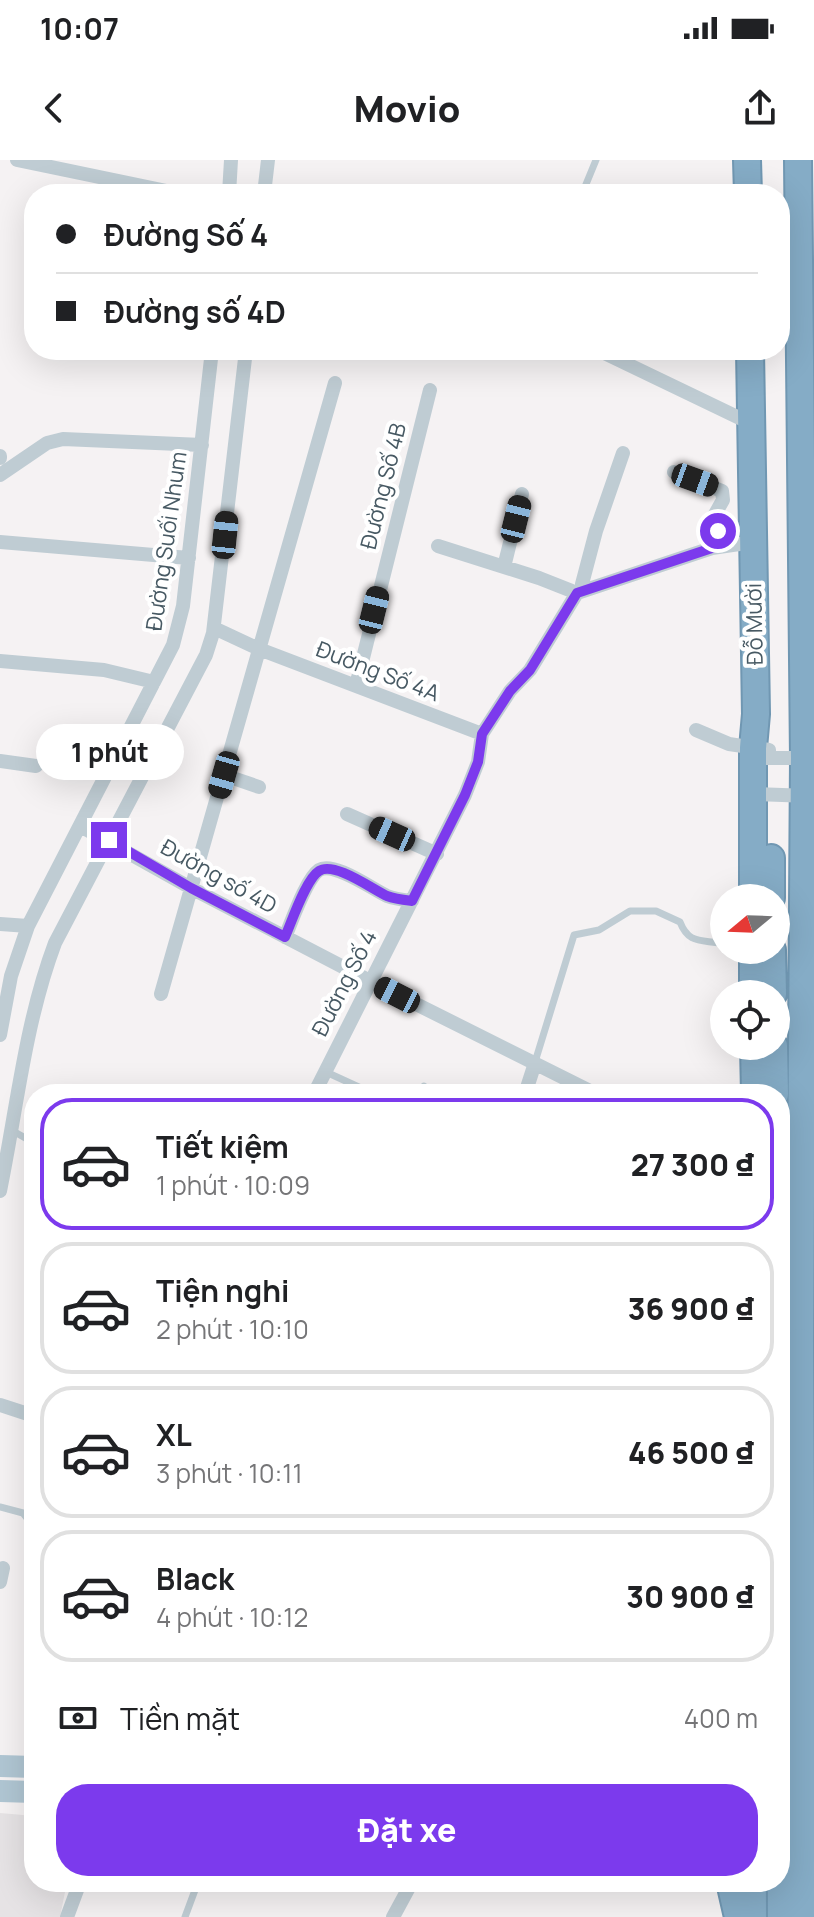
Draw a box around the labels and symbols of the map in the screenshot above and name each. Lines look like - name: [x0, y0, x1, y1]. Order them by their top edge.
- street label: Đường Số 4B: [353, 420, 413, 552]
- street label: Đường Suối Nhum: [139, 449, 193, 633]
- car: [668, 461, 722, 499]
- car: [499, 493, 533, 545]
- car: [211, 510, 239, 560]
- route start: [700, 513, 736, 549]
- street label: Đỗ Mười: [738, 583, 770, 665]
- car: [357, 584, 391, 636]
- street label: Đường Số 4A: [312, 634, 444, 708]
- callout: 1 phút: [35, 724, 183, 780]
- car: [206, 749, 242, 801]
- car: [365, 813, 419, 855]
- route end: [91, 822, 127, 858]
- street label: Đường số 4D: [156, 832, 282, 920]
- north arrow: [710, 884, 790, 964]
- street label: Đường Số 4: [304, 925, 384, 1041]
- car: [370, 973, 424, 1017]

